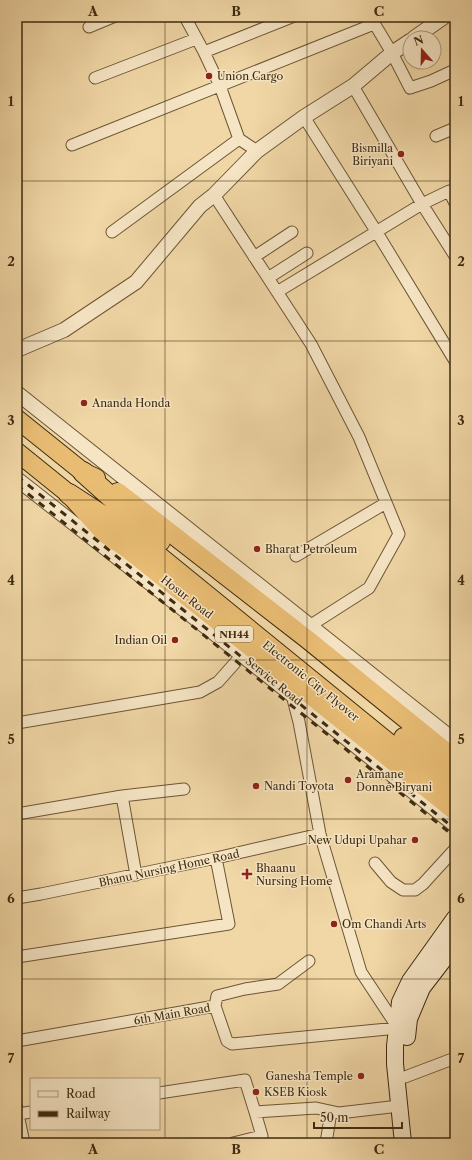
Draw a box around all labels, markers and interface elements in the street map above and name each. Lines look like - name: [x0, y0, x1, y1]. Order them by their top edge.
- text: A: [87, 3, 99, 19]
- text: B: [231, 3, 241, 19]
- text: C: [374, 3, 384, 19]
- north arrow: [402, 30, 442, 70]
- text: N: [412, 32, 426, 49]
- place label: Union Cargo: [217, 69, 284, 83]
- marker: Union Cargo: [204, 71, 214, 81]
- text: 1: [8, 93, 14, 109]
- text: 1: [458, 93, 464, 109]
- place label: Bismilla Biriyani: [351, 141, 394, 168]
- marker: Bismilla Biriyani: [396, 149, 406, 159]
- text: 2: [7, 253, 15, 269]
- text: 2: [457, 253, 465, 269]
- place label: Ananda Honda: [91, 396, 171, 410]
- marker: Ananda Honda: [79, 398, 89, 408]
- text: 3: [7, 412, 15, 428]
- text: 3: [457, 412, 465, 428]
- place label: Bharat Petroleum: [265, 542, 358, 556]
- marker: Bharat Petroleum: [252, 544, 262, 554]
- text: 4: [7, 572, 15, 588]
- street label: Hosur Road: [158, 572, 216, 622]
- text: 4: [457, 572, 465, 588]
- road number: NH44: [215, 626, 253, 642]
- place label: Indian Oil: [115, 633, 168, 647]
- marker: Indian Oil: [170, 635, 180, 645]
- street label: Electronic City Flyover: [260, 638, 362, 725]
- street label: Service Road: [243, 654, 305, 708]
- text: 5: [7, 731, 15, 747]
- text: 5: [457, 731, 465, 747]
- place label: Aramane Donne Biryani: [355, 767, 433, 794]
- marker: Aramane Donne Biryani: [343, 775, 353, 785]
- place label: Nandi Toyota: [264, 779, 334, 793]
- marker: Nandi Toyota: [251, 781, 261, 791]
- place label: New Udupi Upahar: [308, 833, 407, 847]
- marker: New Udupi Upahar: [410, 835, 420, 845]
- street label: Bhanu Nursing Home Road: [97, 846, 241, 890]
- place label: Bhaanu Nursing Home: [256, 861, 332, 888]
- marker: Bhaanu Nursing Home: [241, 868, 253, 880]
- text: 6: [7, 890, 15, 906]
- text: 6: [457, 890, 465, 906]
- place label: Om Chandi Arts: [342, 917, 427, 931]
- marker: Om Chandi Arts: [329, 919, 339, 929]
- street label: 6th Main Road: [133, 1000, 212, 1028]
- text: 7: [8, 1050, 15, 1066]
- text: 7: [458, 1050, 465, 1066]
- place label: Ganesha Temple: [266, 1069, 353, 1083]
- marker: Ganesha Temple: [356, 1071, 366, 1081]
- legend: [30, 1078, 160, 1130]
- place label: KSEB Kiosk: [264, 1085, 328, 1099]
- text: Road: [66, 1086, 96, 1101]
- marker: KSEB Kiosk: [251, 1087, 261, 1097]
- scale bar: [314, 1104, 402, 1130]
- text: Railway: [66, 1106, 111, 1121]
- text: 50 m: [320, 1110, 349, 1125]
- text: A: [87, 1141, 99, 1157]
- text: B: [231, 1141, 241, 1157]
- text: C: [374, 1141, 384, 1157]

